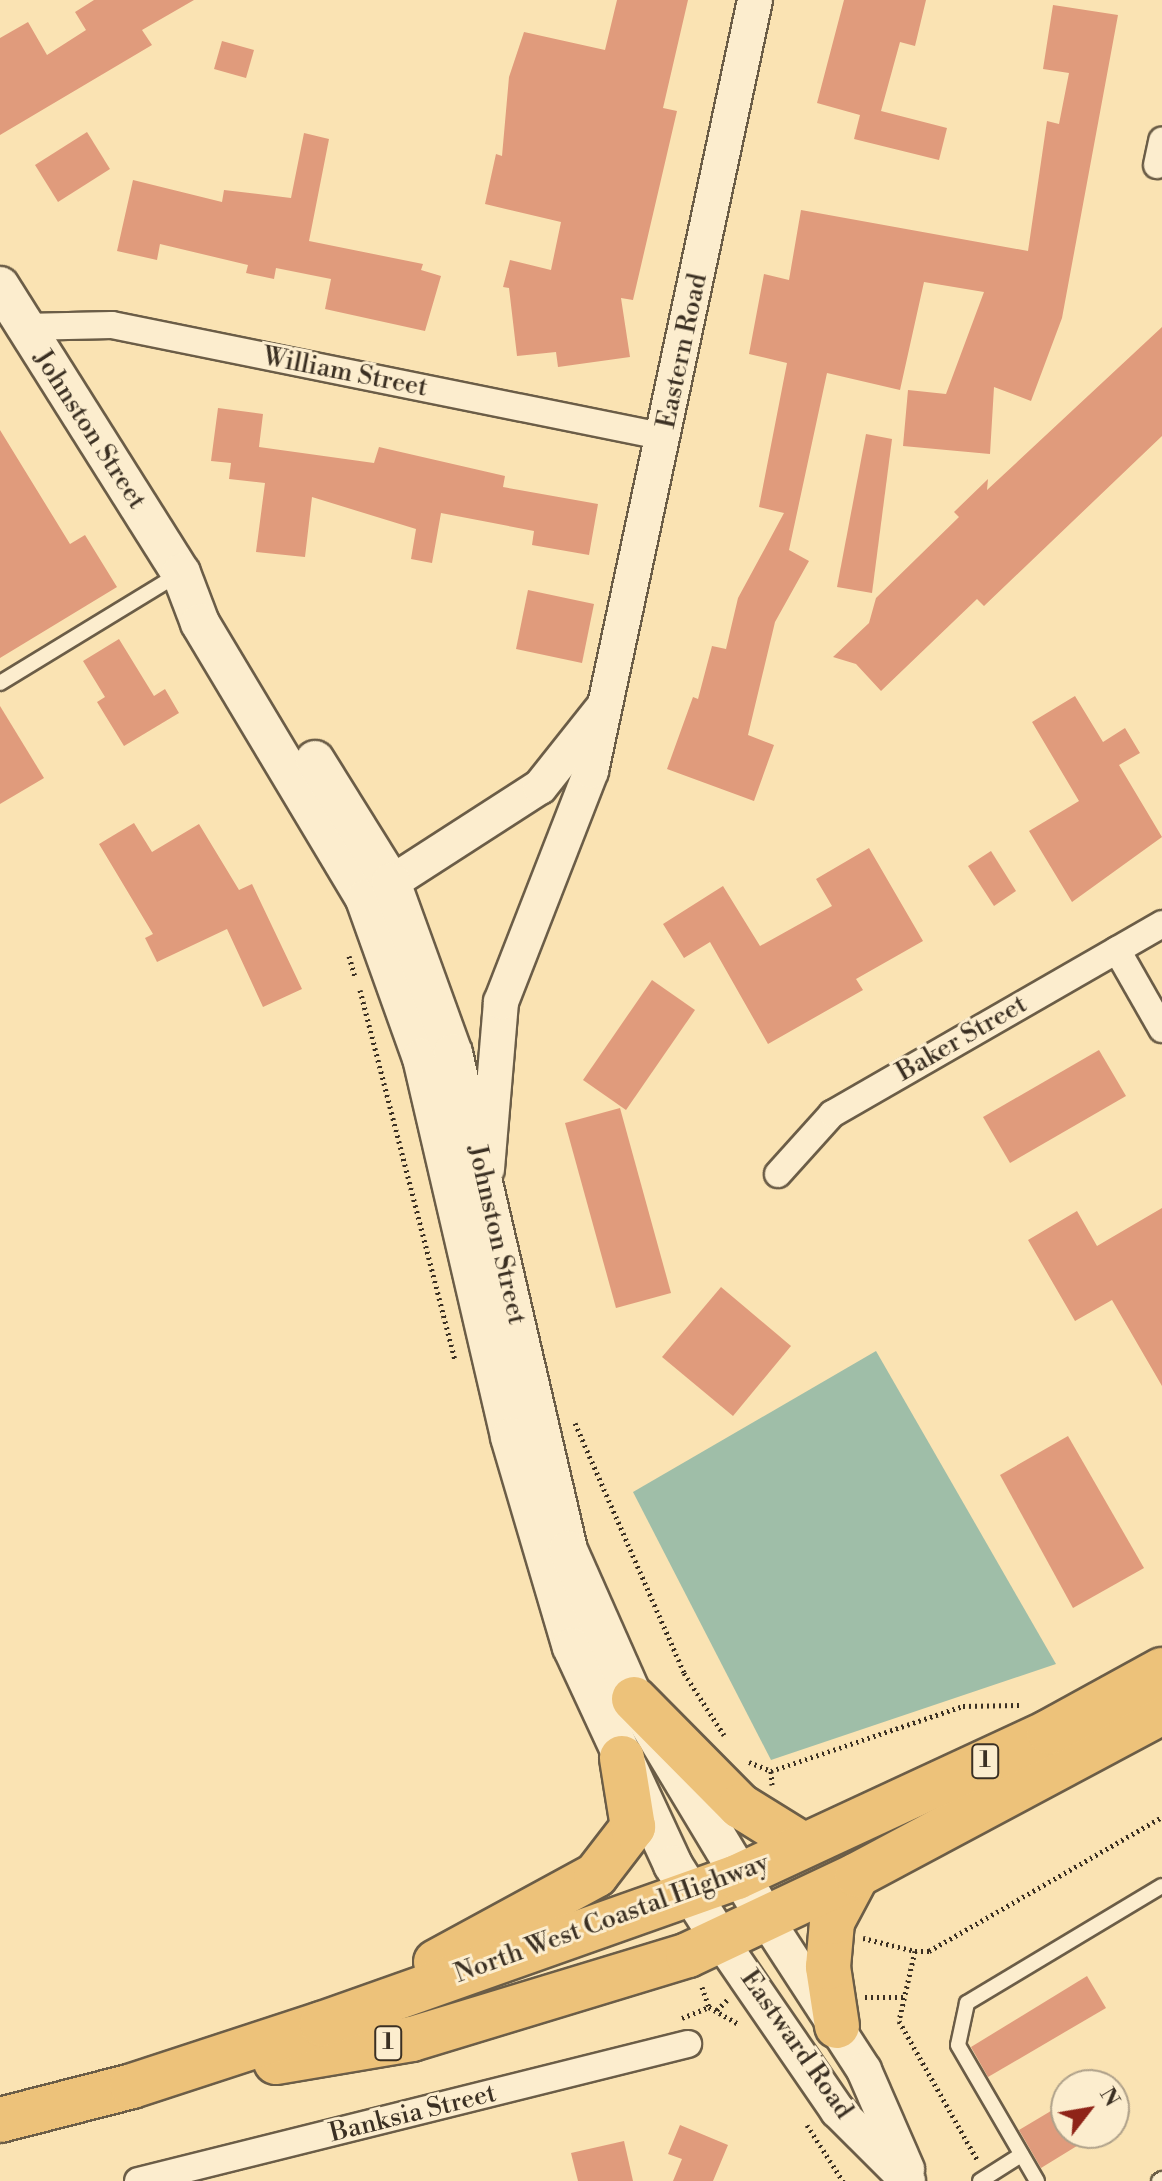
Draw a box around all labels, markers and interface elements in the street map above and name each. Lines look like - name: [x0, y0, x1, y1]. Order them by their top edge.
- street label: Eastern Road: [651, 271, 715, 431]
- street label: William Street: [260, 342, 430, 404]
- street label: Johnston Street: [26, 345, 152, 515]
- street label: Baker Street: [891, 989, 1033, 1089]
- street label: Johnston Street: [460, 1142, 532, 1328]
- road number: 1: [971, 1741, 999, 1781]
- street label: North West Coastal Highway: [451, 1848, 773, 1990]
- street label: Eastward Road: [733, 1965, 859, 2125]
- road number: 1: [374, 2023, 402, 2063]
- north arrow: [1050, 2069, 1130, 2149]
- street label: Banksia Street: [326, 2078, 500, 2150]
- text: N: [1093, 2083, 1125, 2112]

